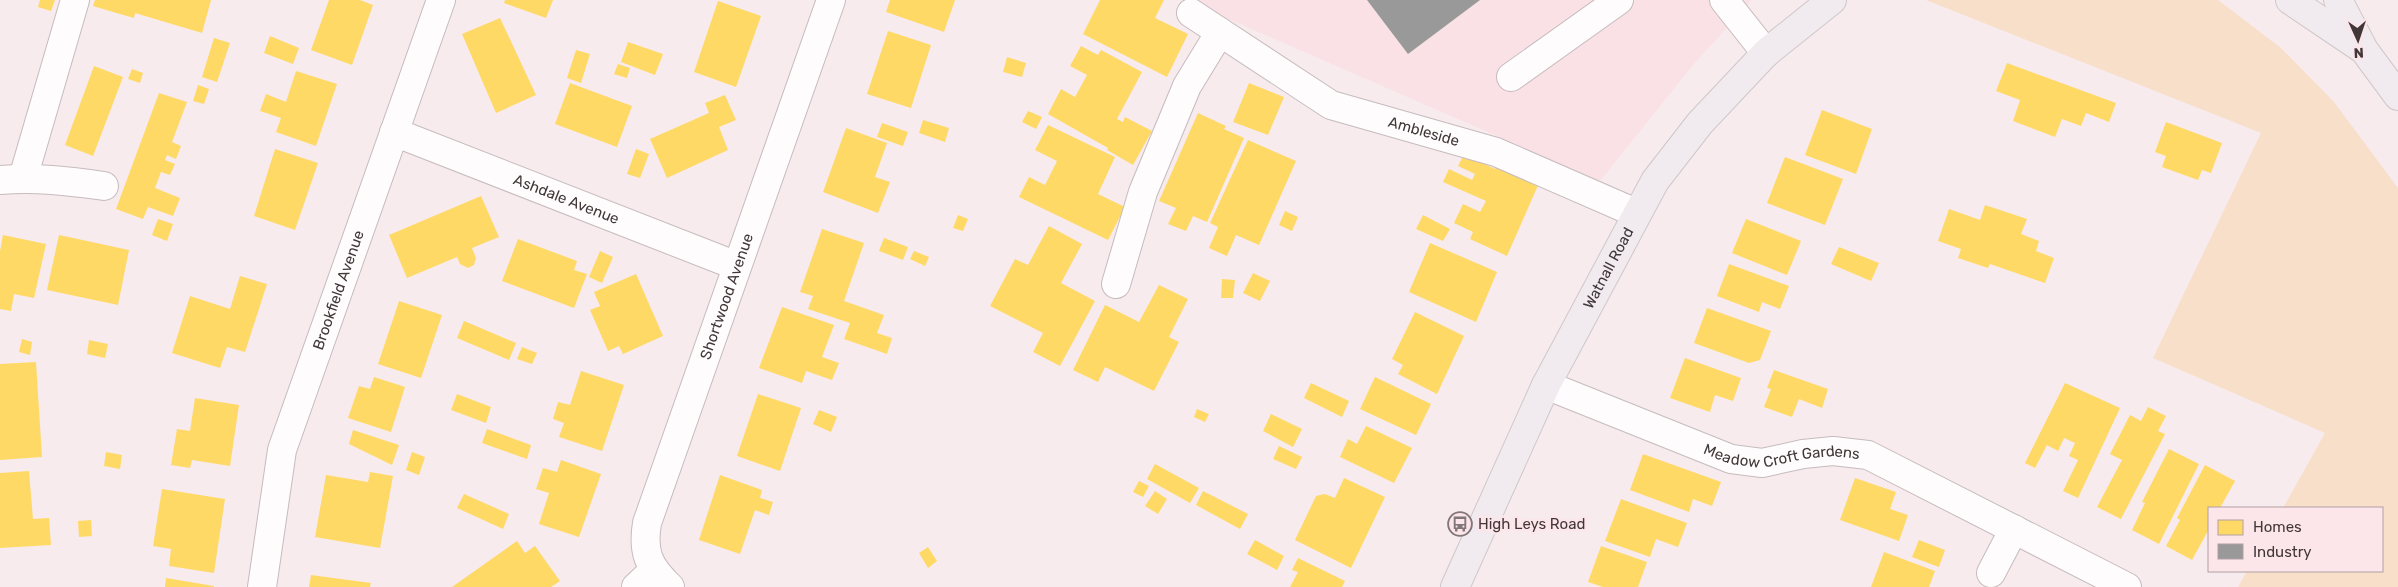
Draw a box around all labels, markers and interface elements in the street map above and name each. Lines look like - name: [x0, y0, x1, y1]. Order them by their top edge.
- north arrow: [2333, 15, 2383, 65]
- text: N: [2353, 44, 2364, 61]
- street label: Ambleside: [1386, 113, 1461, 150]
- street label: Ashdale Avenue: [511, 171, 622, 228]
- street label: Watnall Road: [1579, 224, 1638, 312]
- street label: Brookfield Avenue: [309, 228, 368, 352]
- street label: Shortwood Avenue: [696, 231, 757, 362]
- street label: Meadow Croft Gardens: [1701, 440, 1861, 472]
- legend: [2208, 507, 2383, 572]
- bus stop icon: High Leys Road: [1447, 511, 1473, 537]
- place label: High Leys Road: [1478, 515, 1585, 533]
- text: Homes: [2253, 518, 2302, 536]
- text: Industry: [2253, 543, 2312, 561]

